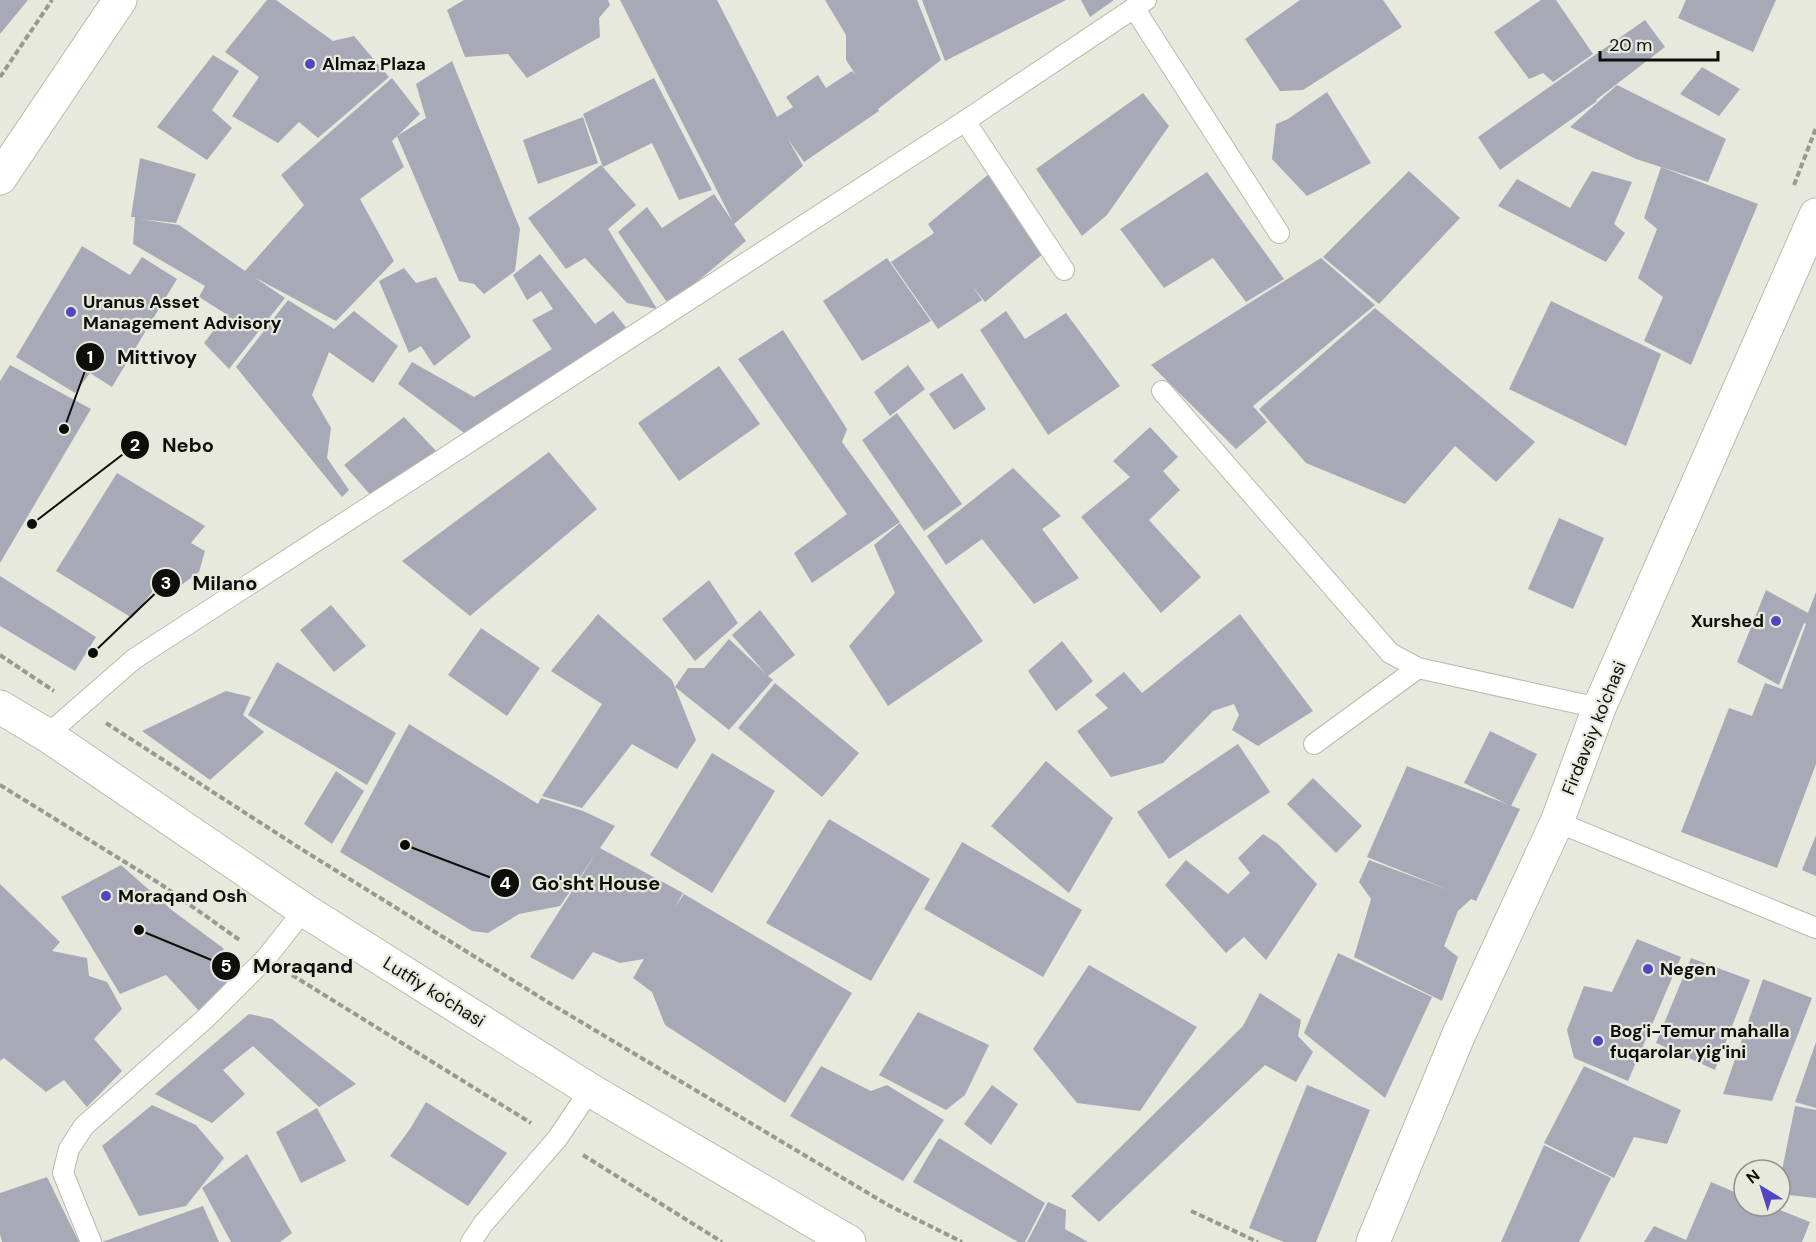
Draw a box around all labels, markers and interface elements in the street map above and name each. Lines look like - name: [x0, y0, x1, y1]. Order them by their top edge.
- scale bar: [1600, 24, 1718, 62]
- text: 20 m: [1609, 33, 1652, 57]
- place label: Almaz Plaza: [322, 52, 426, 76]
- marker: Almaz Plaza: [303, 57, 317, 71]
- place label: Uranus Asset Management Advisory: [83, 290, 281, 335]
- marker: Uranus Asset Management Advisory: [64, 305, 78, 319]
- callout: Mittivoy: [75, 338, 209, 376]
- text: Mittivoy: [117, 344, 197, 370]
- text: 1: [87, 345, 93, 369]
- callout: Nebo: [120, 426, 226, 464]
- text: Nebo: [162, 432, 214, 458]
- text: 2: [130, 433, 140, 457]
- callout: Milano: [151, 564, 269, 602]
- text: Milano: [193, 570, 257, 596]
- text: 3: [161, 571, 171, 595]
- place label: Xurshed: [1691, 609, 1764, 633]
- marker: Xurshed: [1769, 614, 1783, 628]
- street label: Firdavsiy ko'chasi: [1556, 657, 1632, 799]
- callout: Go'sht House: [490, 864, 672, 902]
- text: Go'sht House: [532, 870, 660, 896]
- text: 4: [499, 871, 511, 895]
- place label: Moraqand Osh: [118, 884, 247, 908]
- marker: Moraqand Osh: [99, 889, 113, 903]
- callout: Moraqand: [211, 947, 365, 985]
- street label: Lutfiy ko'chasi: [378, 951, 490, 1033]
- text: Moraqand: [253, 953, 353, 979]
- text: 5: [220, 954, 232, 978]
- place label: Negen: [1660, 957, 1716, 981]
- marker: Negen: [1641, 962, 1655, 976]
- place label: Bog'i-Temur mahalla fuqarolar yig'ini: [1610, 1019, 1789, 1064]
- marker: Bog'i-Temur mahalla fuqarolar yig'ini: [1591, 1034, 1605, 1048]
- north arrow: [1732, 1158, 1792, 1218]
- text: N: [1742, 1165, 1764, 1188]

